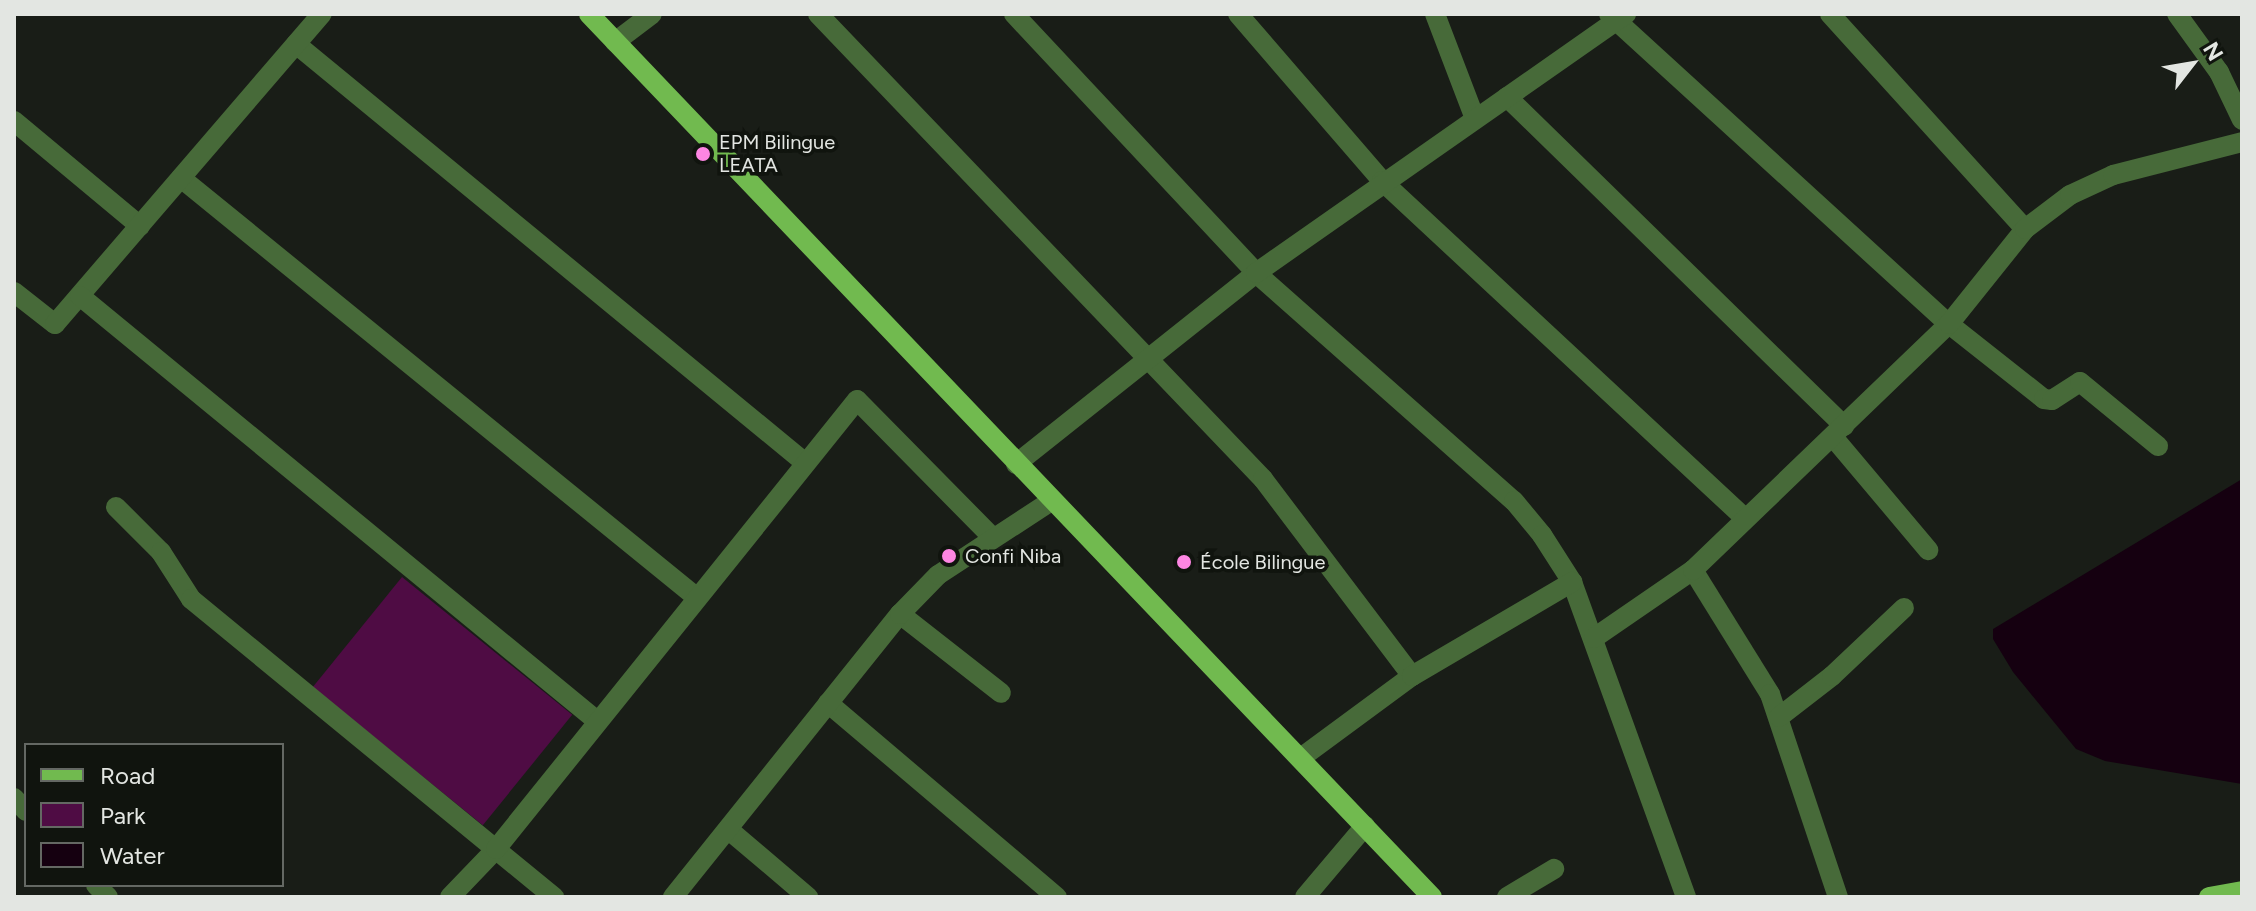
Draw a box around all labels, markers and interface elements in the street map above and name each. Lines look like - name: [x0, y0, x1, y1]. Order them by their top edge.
- north arrow: [2152, 24, 2232, 104]
- text: N: [2197, 37, 2229, 66]
- place label: EPM Bilingue LEATA: [719, 130, 835, 177]
- marker: EPM Bilingue LEATA: [694, 145, 712, 163]
- place label: Confi Niba: [965, 544, 1061, 568]
- marker: Confi Niba: [940, 547, 958, 565]
- place label: École Bilingue: [1200, 550, 1325, 574]
- marker: École Bilingue: [1175, 553, 1193, 571]
- legend: [24, 743, 284, 887]
- text: Road: [100, 761, 155, 790]
- text: Park: [100, 801, 146, 830]
- text: Water: [100, 841, 165, 870]

